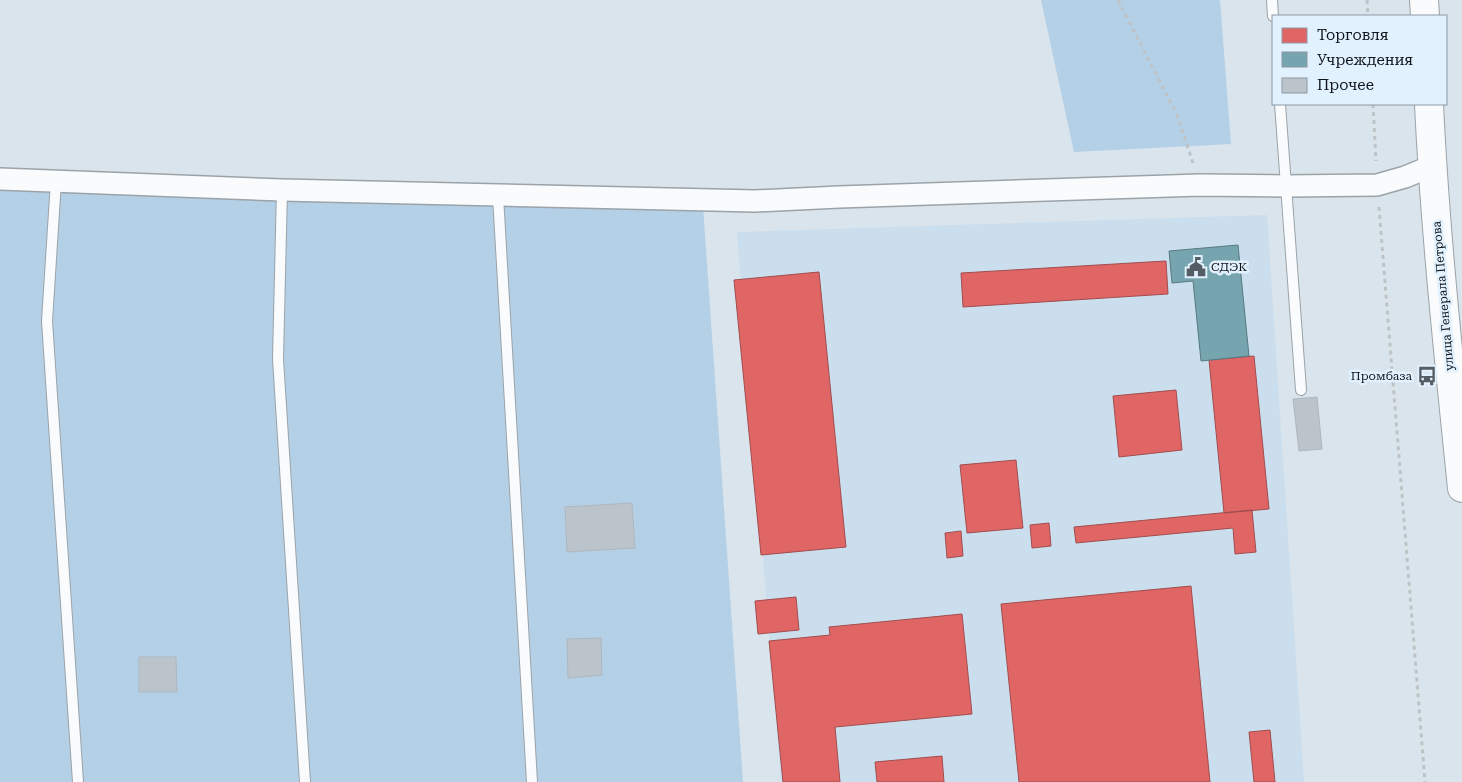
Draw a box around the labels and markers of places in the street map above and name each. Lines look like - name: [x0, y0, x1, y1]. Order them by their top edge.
- public building icon: СДЭК: [1185, 256, 1207, 278]
- place label: СДЭК: [1211, 260, 1247, 274]
- bus stop icon: Промбаза: [1416, 365, 1438, 387]
- place label: Промбаза: [1351, 369, 1412, 383]

